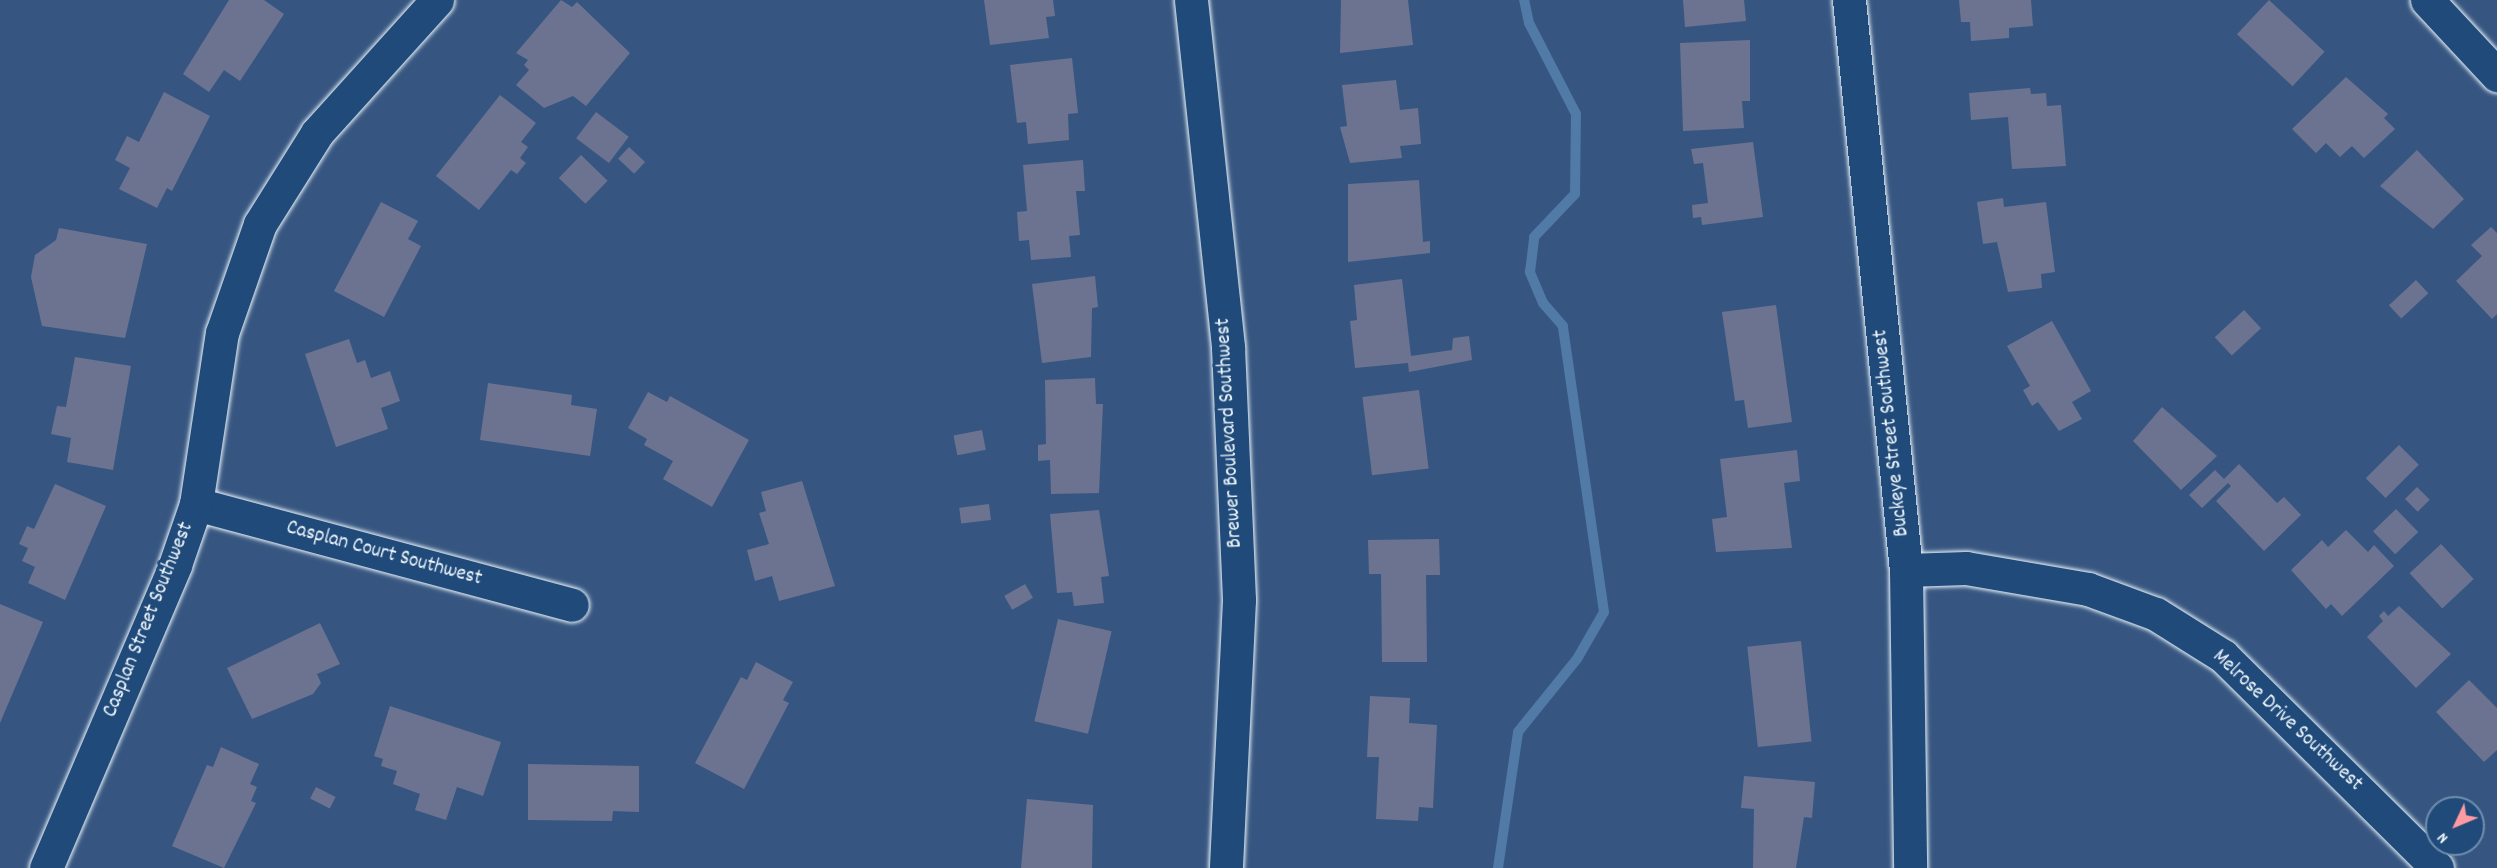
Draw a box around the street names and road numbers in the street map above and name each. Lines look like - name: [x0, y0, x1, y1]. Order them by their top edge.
- street label: Brewer Boulevard Southwest: [1211, 317, 1249, 549]
- street label: Buckeye Street Southwest: [1869, 328, 1915, 538]
- street label: Casplan Court Southwest: [283, 516, 485, 592]
- street label: Casplan Street Southwest: [98, 519, 200, 721]
- street label: Melrose Drive Southwest: [2207, 645, 2367, 797]

